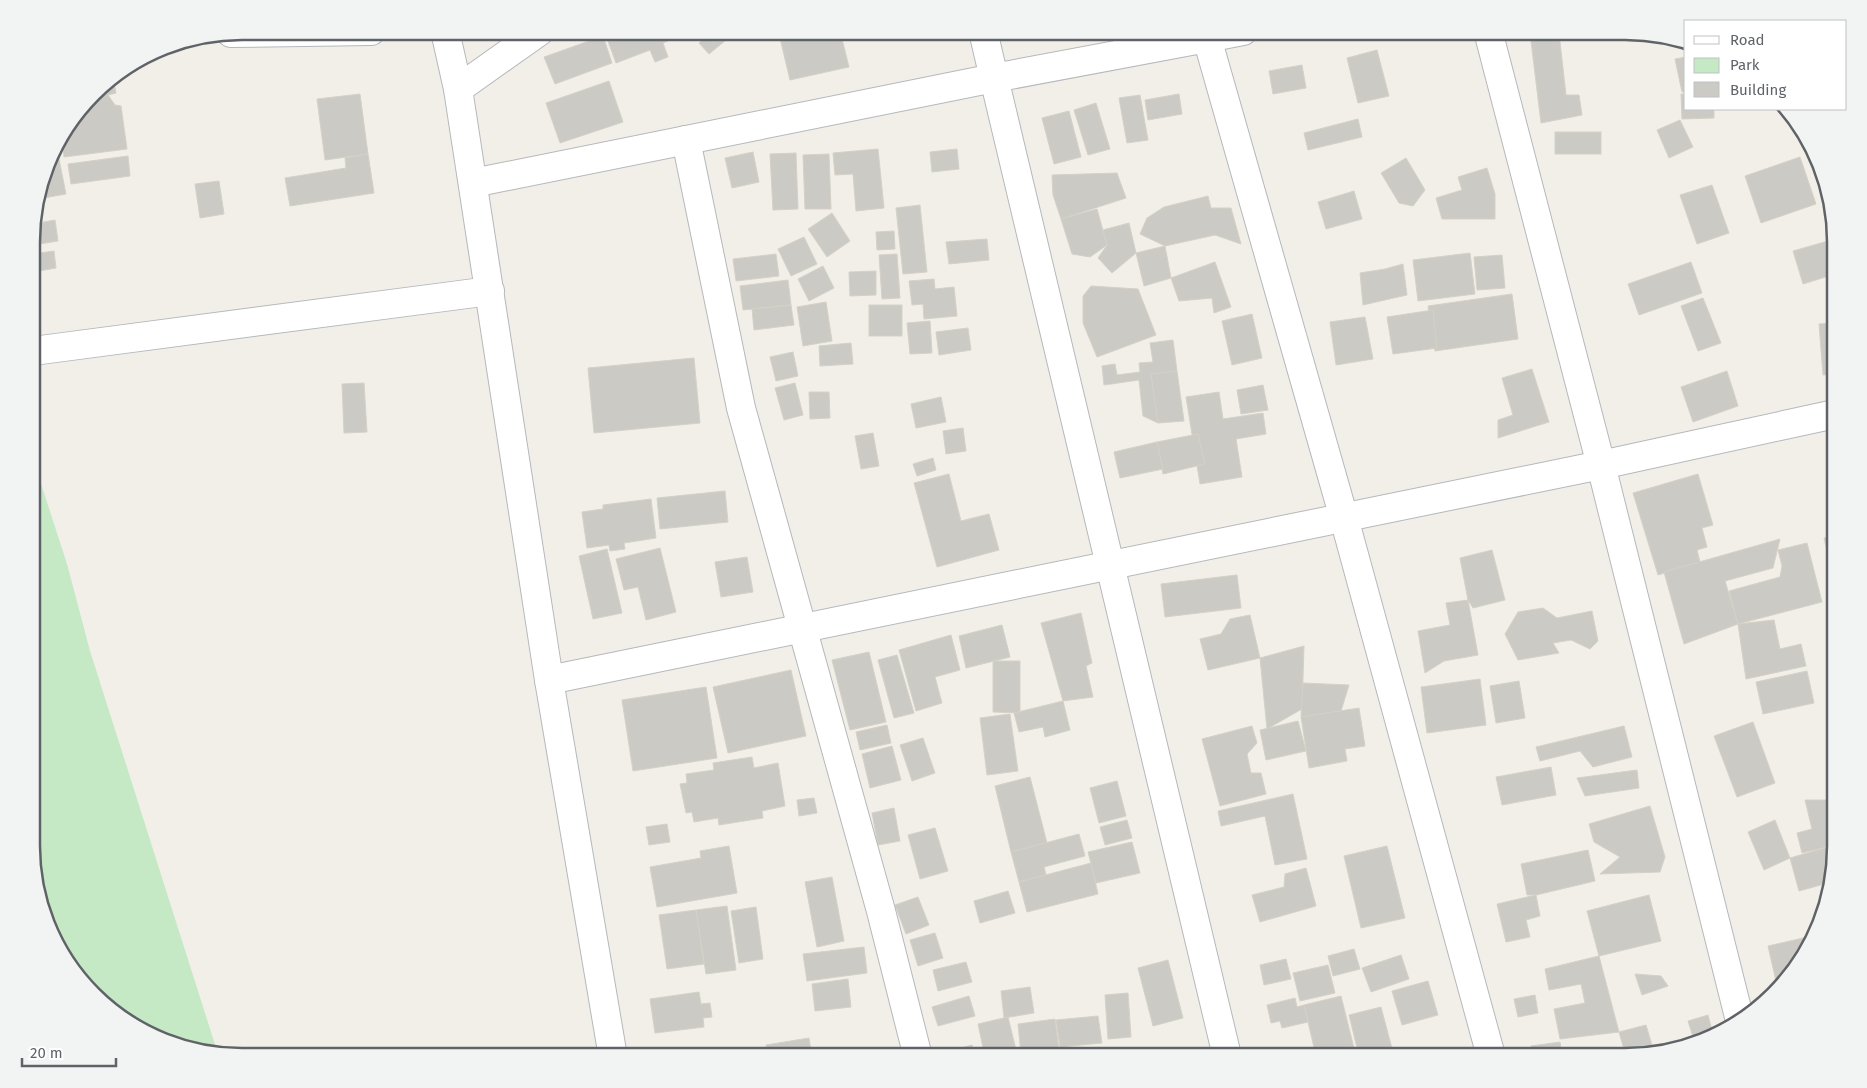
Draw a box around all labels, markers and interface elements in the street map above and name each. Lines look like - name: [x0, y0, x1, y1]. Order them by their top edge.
- legend: [1684, 20, 1847, 110]
- text: Road: [1730, 31, 1765, 49]
- text: Park: [1730, 56, 1760, 74]
- text: Building: [1730, 81, 1786, 99]
- scale bar: [22, 1036, 116, 1068]
- text: 20 m: [30, 1044, 63, 1062]

